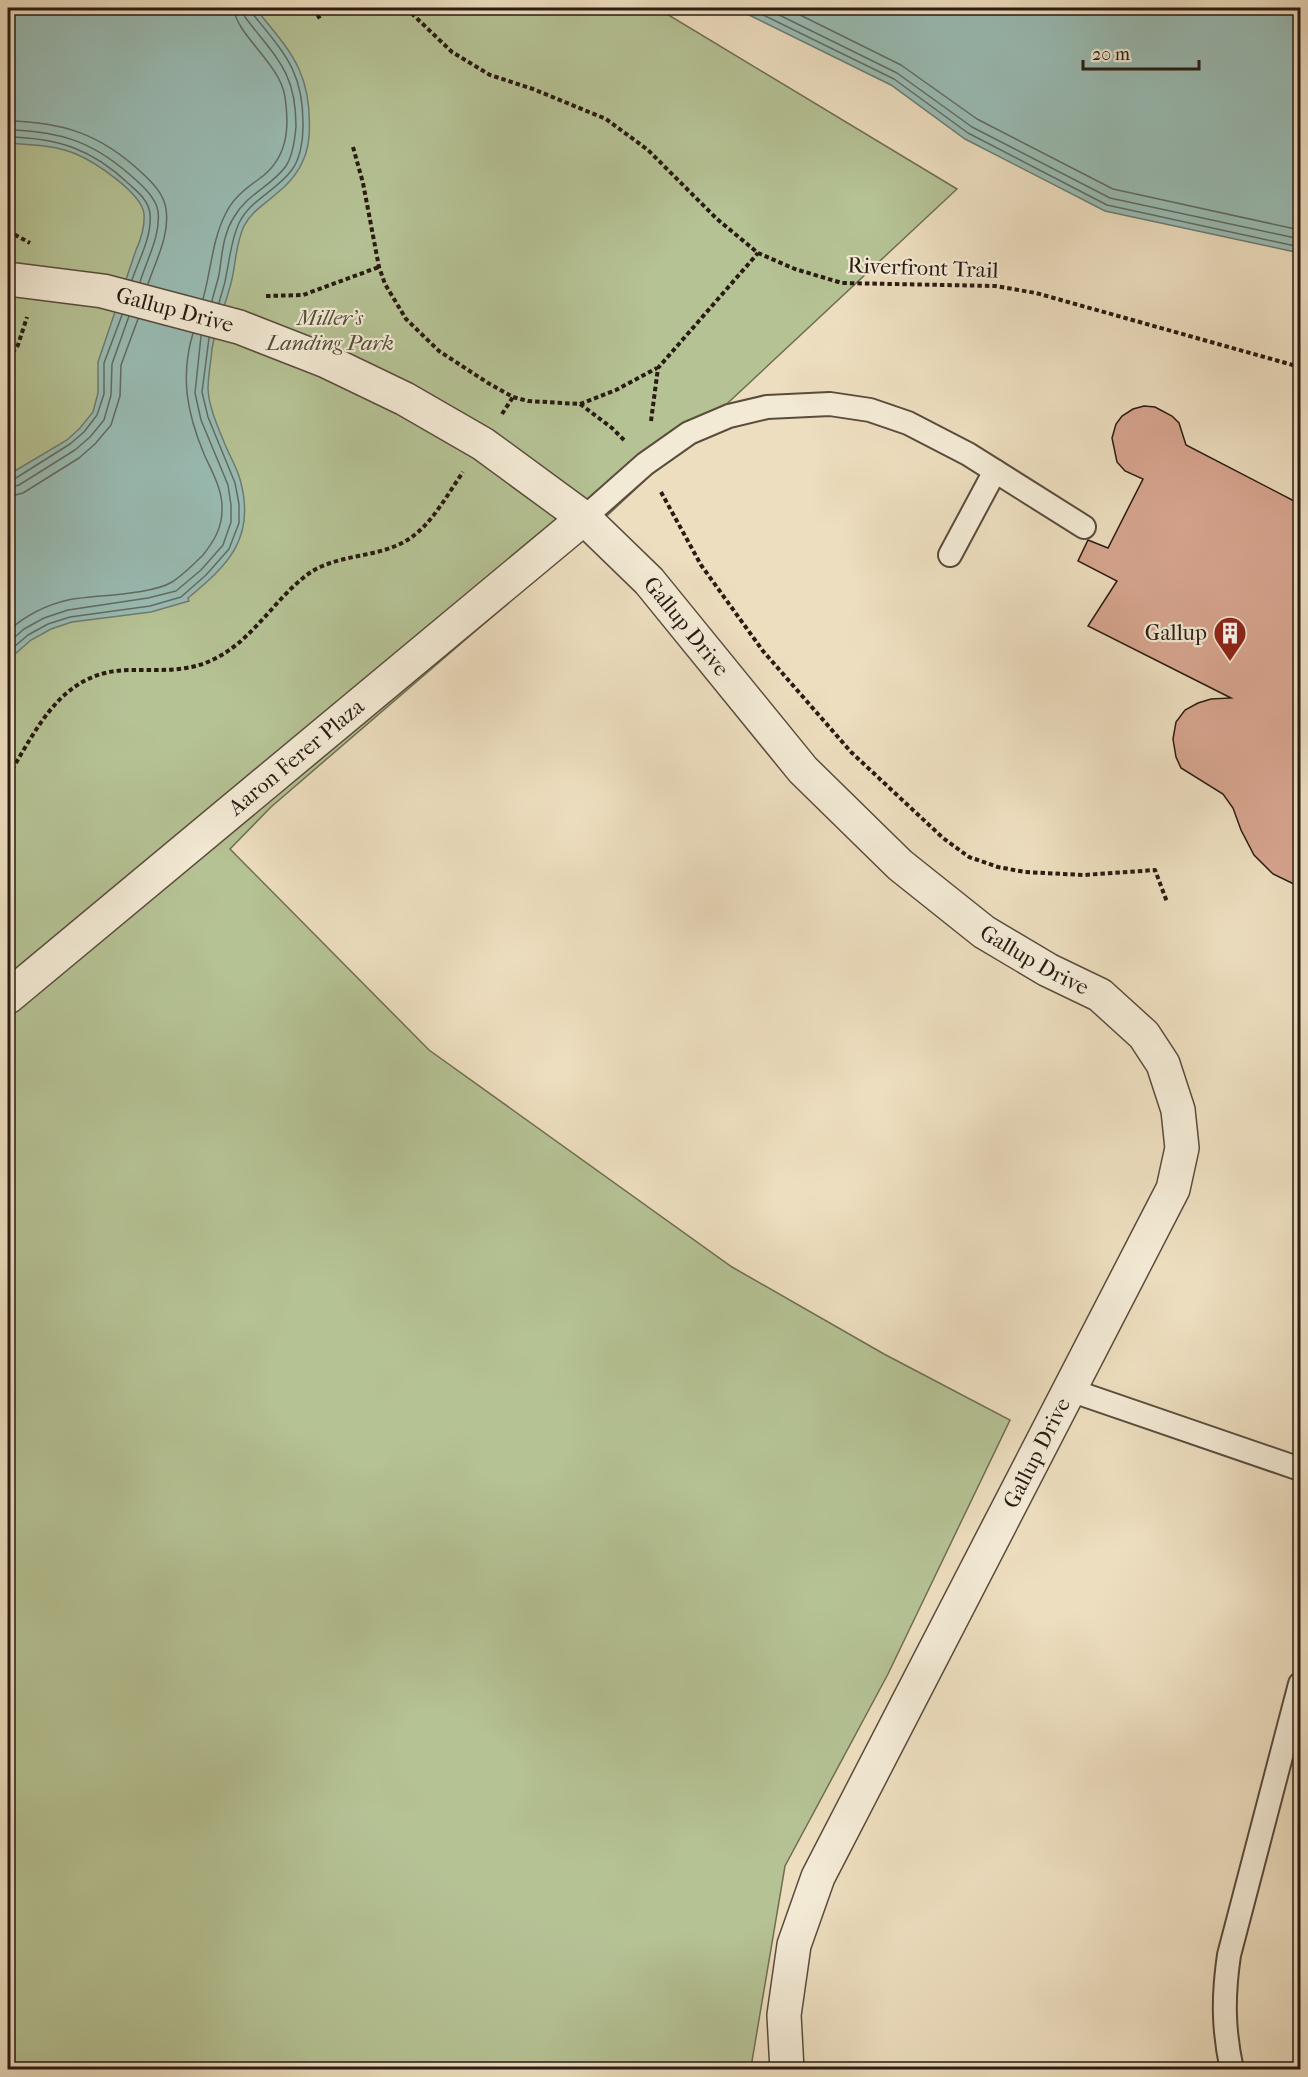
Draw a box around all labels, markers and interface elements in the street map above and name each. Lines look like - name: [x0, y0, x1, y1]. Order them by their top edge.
- scale bar: [1083, 33, 1198, 71]
- text: 20 m: [1092, 44, 1130, 65]
- street label: Riverfront Trail: [847, 252, 999, 284]
- street label: Gallup Drive: [113, 282, 237, 338]
- park label: Miller's Landing Park: [264, 305, 394, 356]
- street label: Gallup Drive: [638, 572, 734, 682]
- building icon: Gallup: [1212, 615, 1248, 662]
- place label: Gallup: [1145, 620, 1207, 646]
- street label: Aaron Ferer Plaza: [222, 693, 370, 822]
- street label: Gallup Drive: [975, 919, 1093, 1001]
- street label: Gallup Drive: [998, 1393, 1076, 1513]

